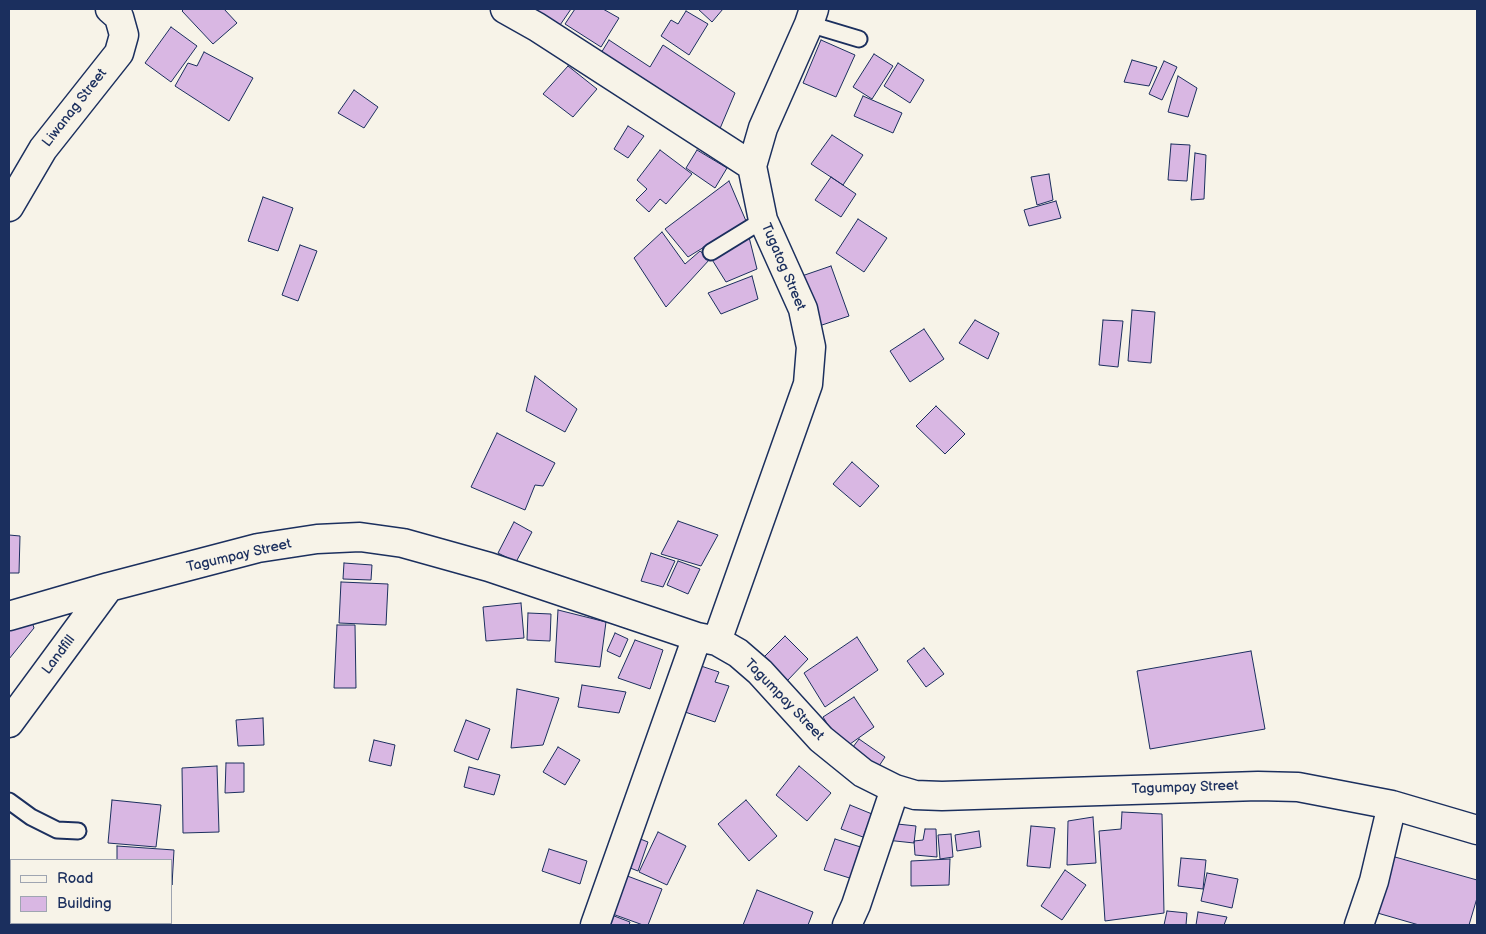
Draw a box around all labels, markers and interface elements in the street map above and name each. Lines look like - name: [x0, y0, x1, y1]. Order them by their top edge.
- street label: Liwanag Street: [39, 66, 111, 150]
- street label: Tugatog Street: [757, 221, 809, 313]
- street label: Tagumpay Street: [185, 536, 293, 576]
- street label: Landfill: [39, 632, 79, 678]
- street label: Tagumpay Street: [741, 656, 827, 744]
- street label: Tagumpay Street: [1131, 778, 1239, 798]
- legend: [10, 859, 172, 924]
- text: Road: [57, 869, 93, 888]
- text: Building: [57, 894, 112, 913]

